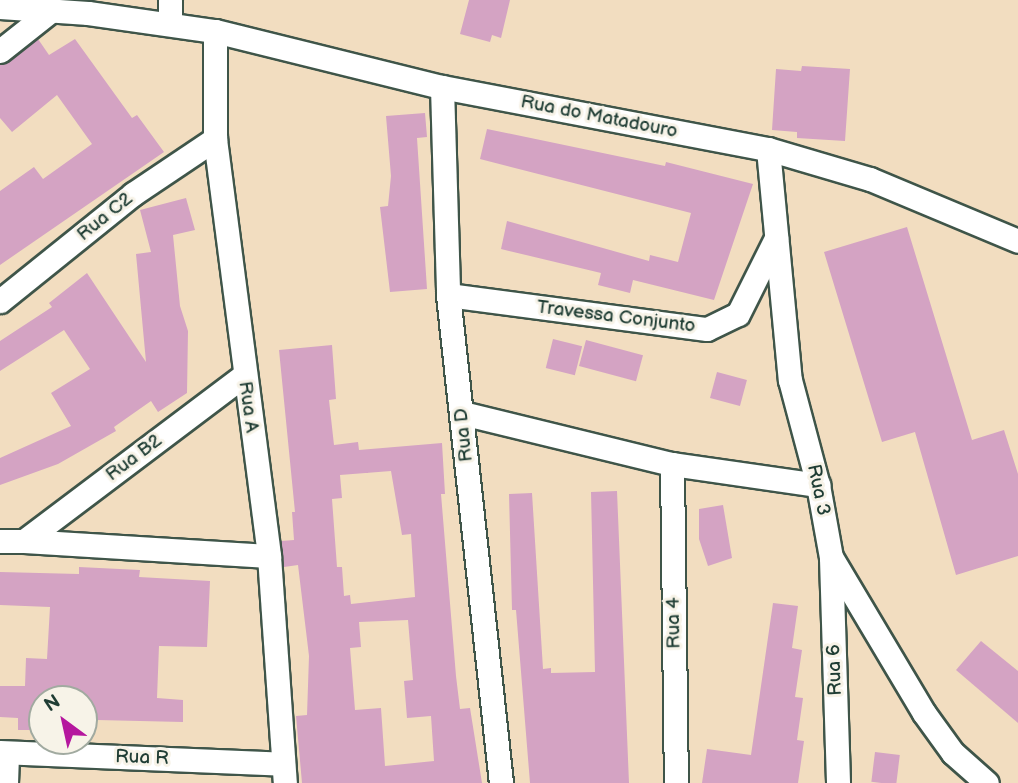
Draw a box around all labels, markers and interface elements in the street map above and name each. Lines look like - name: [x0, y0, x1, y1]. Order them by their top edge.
- street label: Rua do Matadouro: [519, 91, 679, 143]
- street label: Rua C2: [73, 188, 137, 246]
- street label: Travessa Conjunto: [535, 296, 697, 338]
- street label: Rua A: [233, 380, 263, 434]
- street label: Rua D: [450, 407, 478, 463]
- street label: Rua B2: [102, 430, 166, 486]
- street label: Rua 3: [801, 462, 835, 518]
- street label: Rua 4: [662, 597, 686, 649]
- street label: Rua 6: [823, 644, 847, 696]
- north arrow: [28, 685, 98, 755]
- text: N: [40, 690, 65, 717]
- street label: Rua R: [115, 746, 169, 770]

